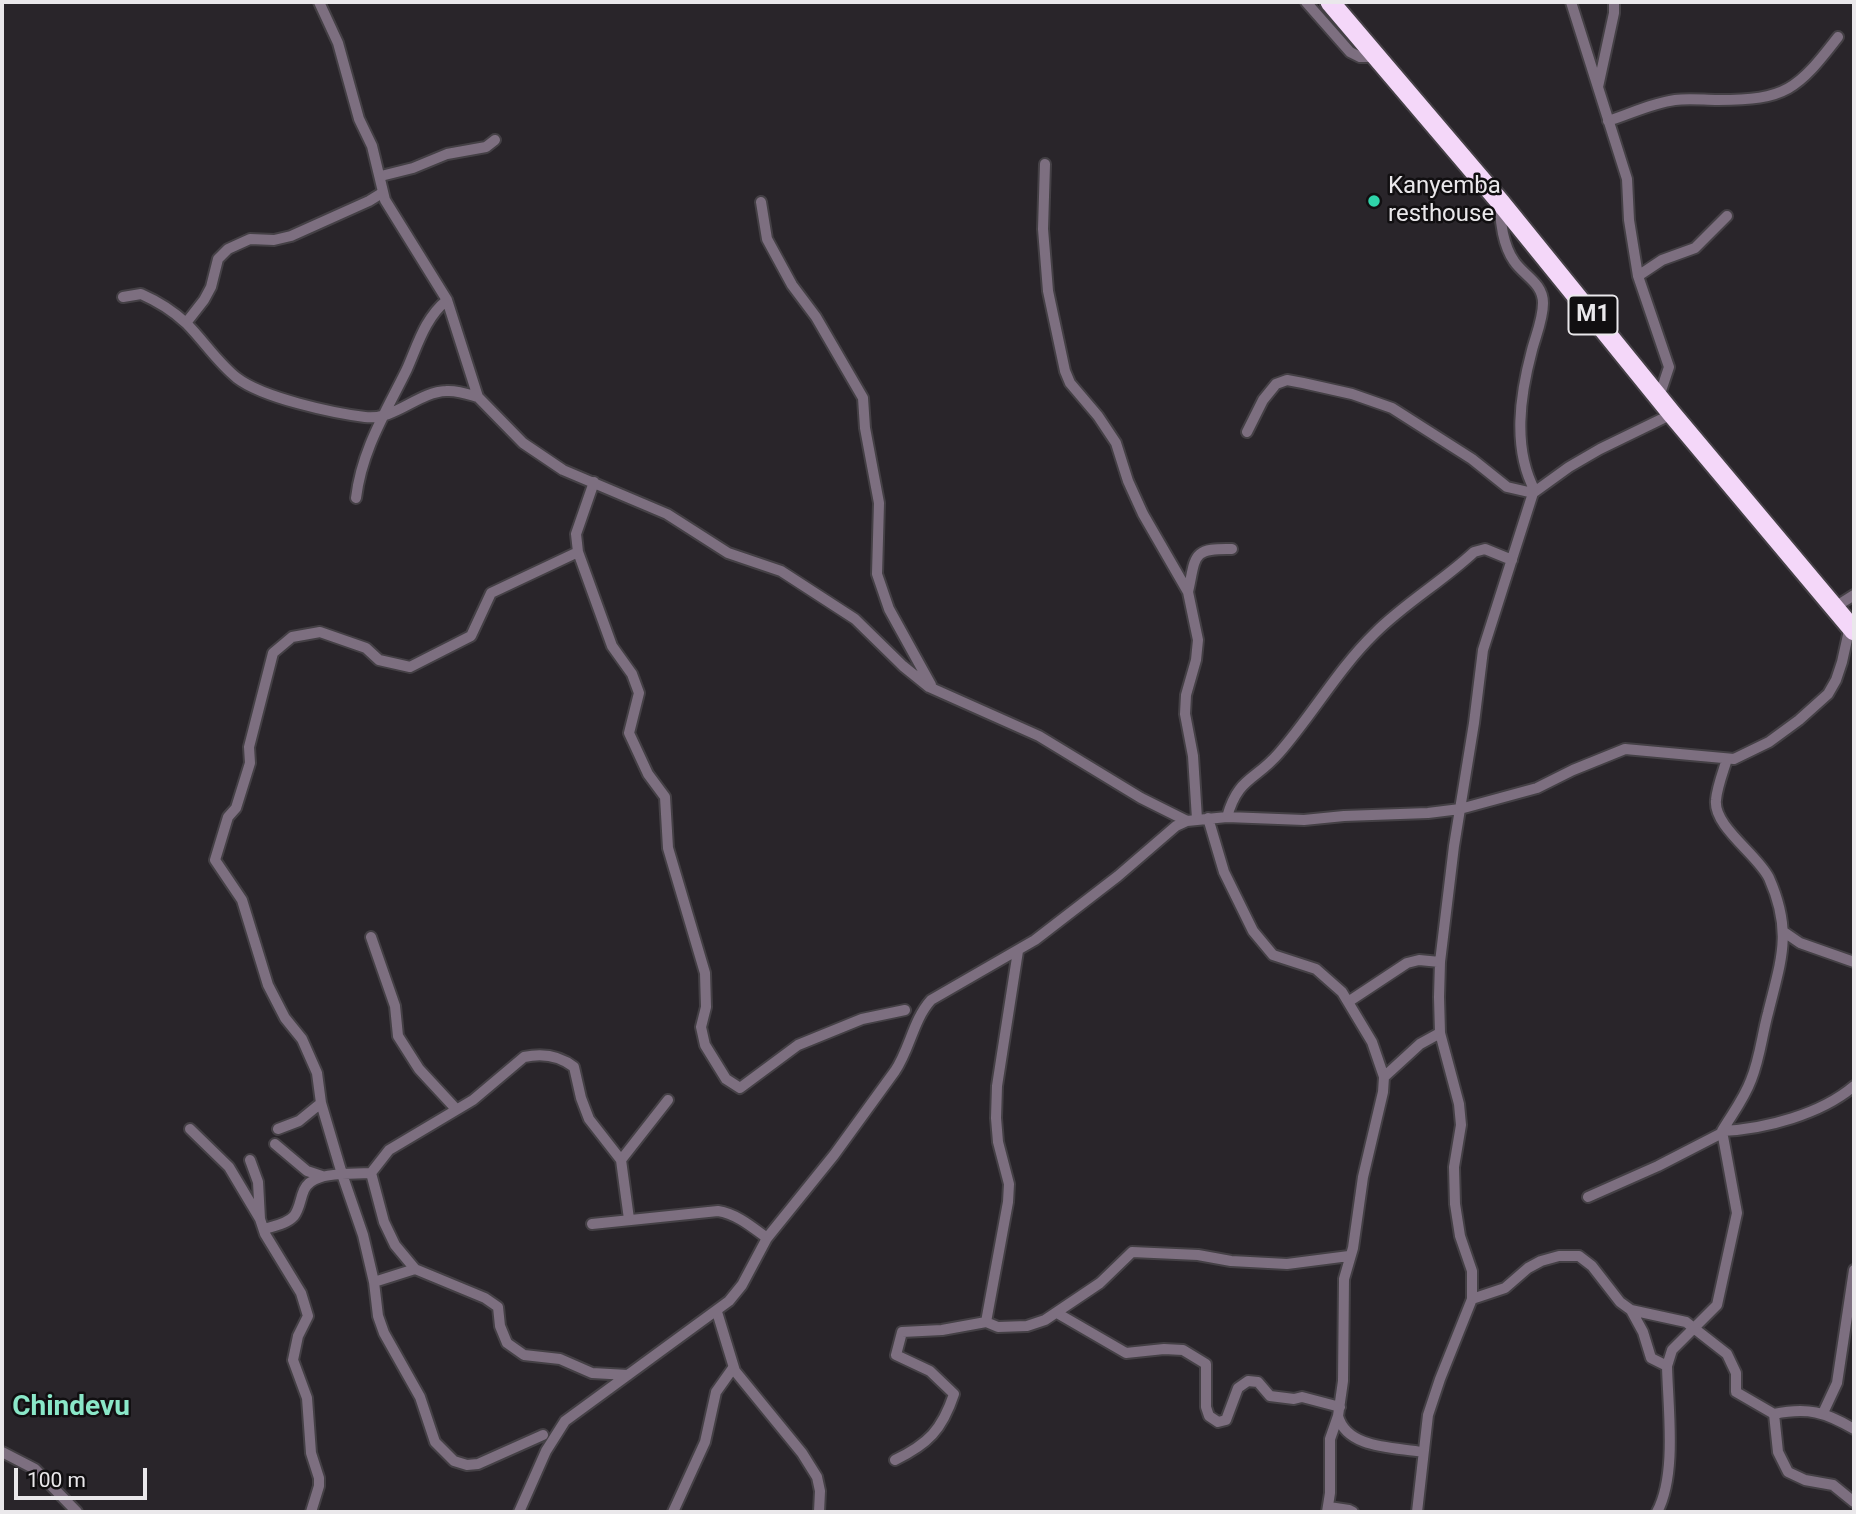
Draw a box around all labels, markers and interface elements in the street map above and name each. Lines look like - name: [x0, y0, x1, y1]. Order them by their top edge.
- place label: Kanyemba resthouse: [1388, 173, 1501, 229]
- marker: Kanyemba resthouse: [1366, 193, 1382, 209]
- road number: M1: [1568, 296, 1618, 334]
- district label: Chindevu: [12, 1391, 130, 1425]
- scale bar: [18, 1454, 150, 1498]
- text: 100 m: [27, 1468, 86, 1492]

